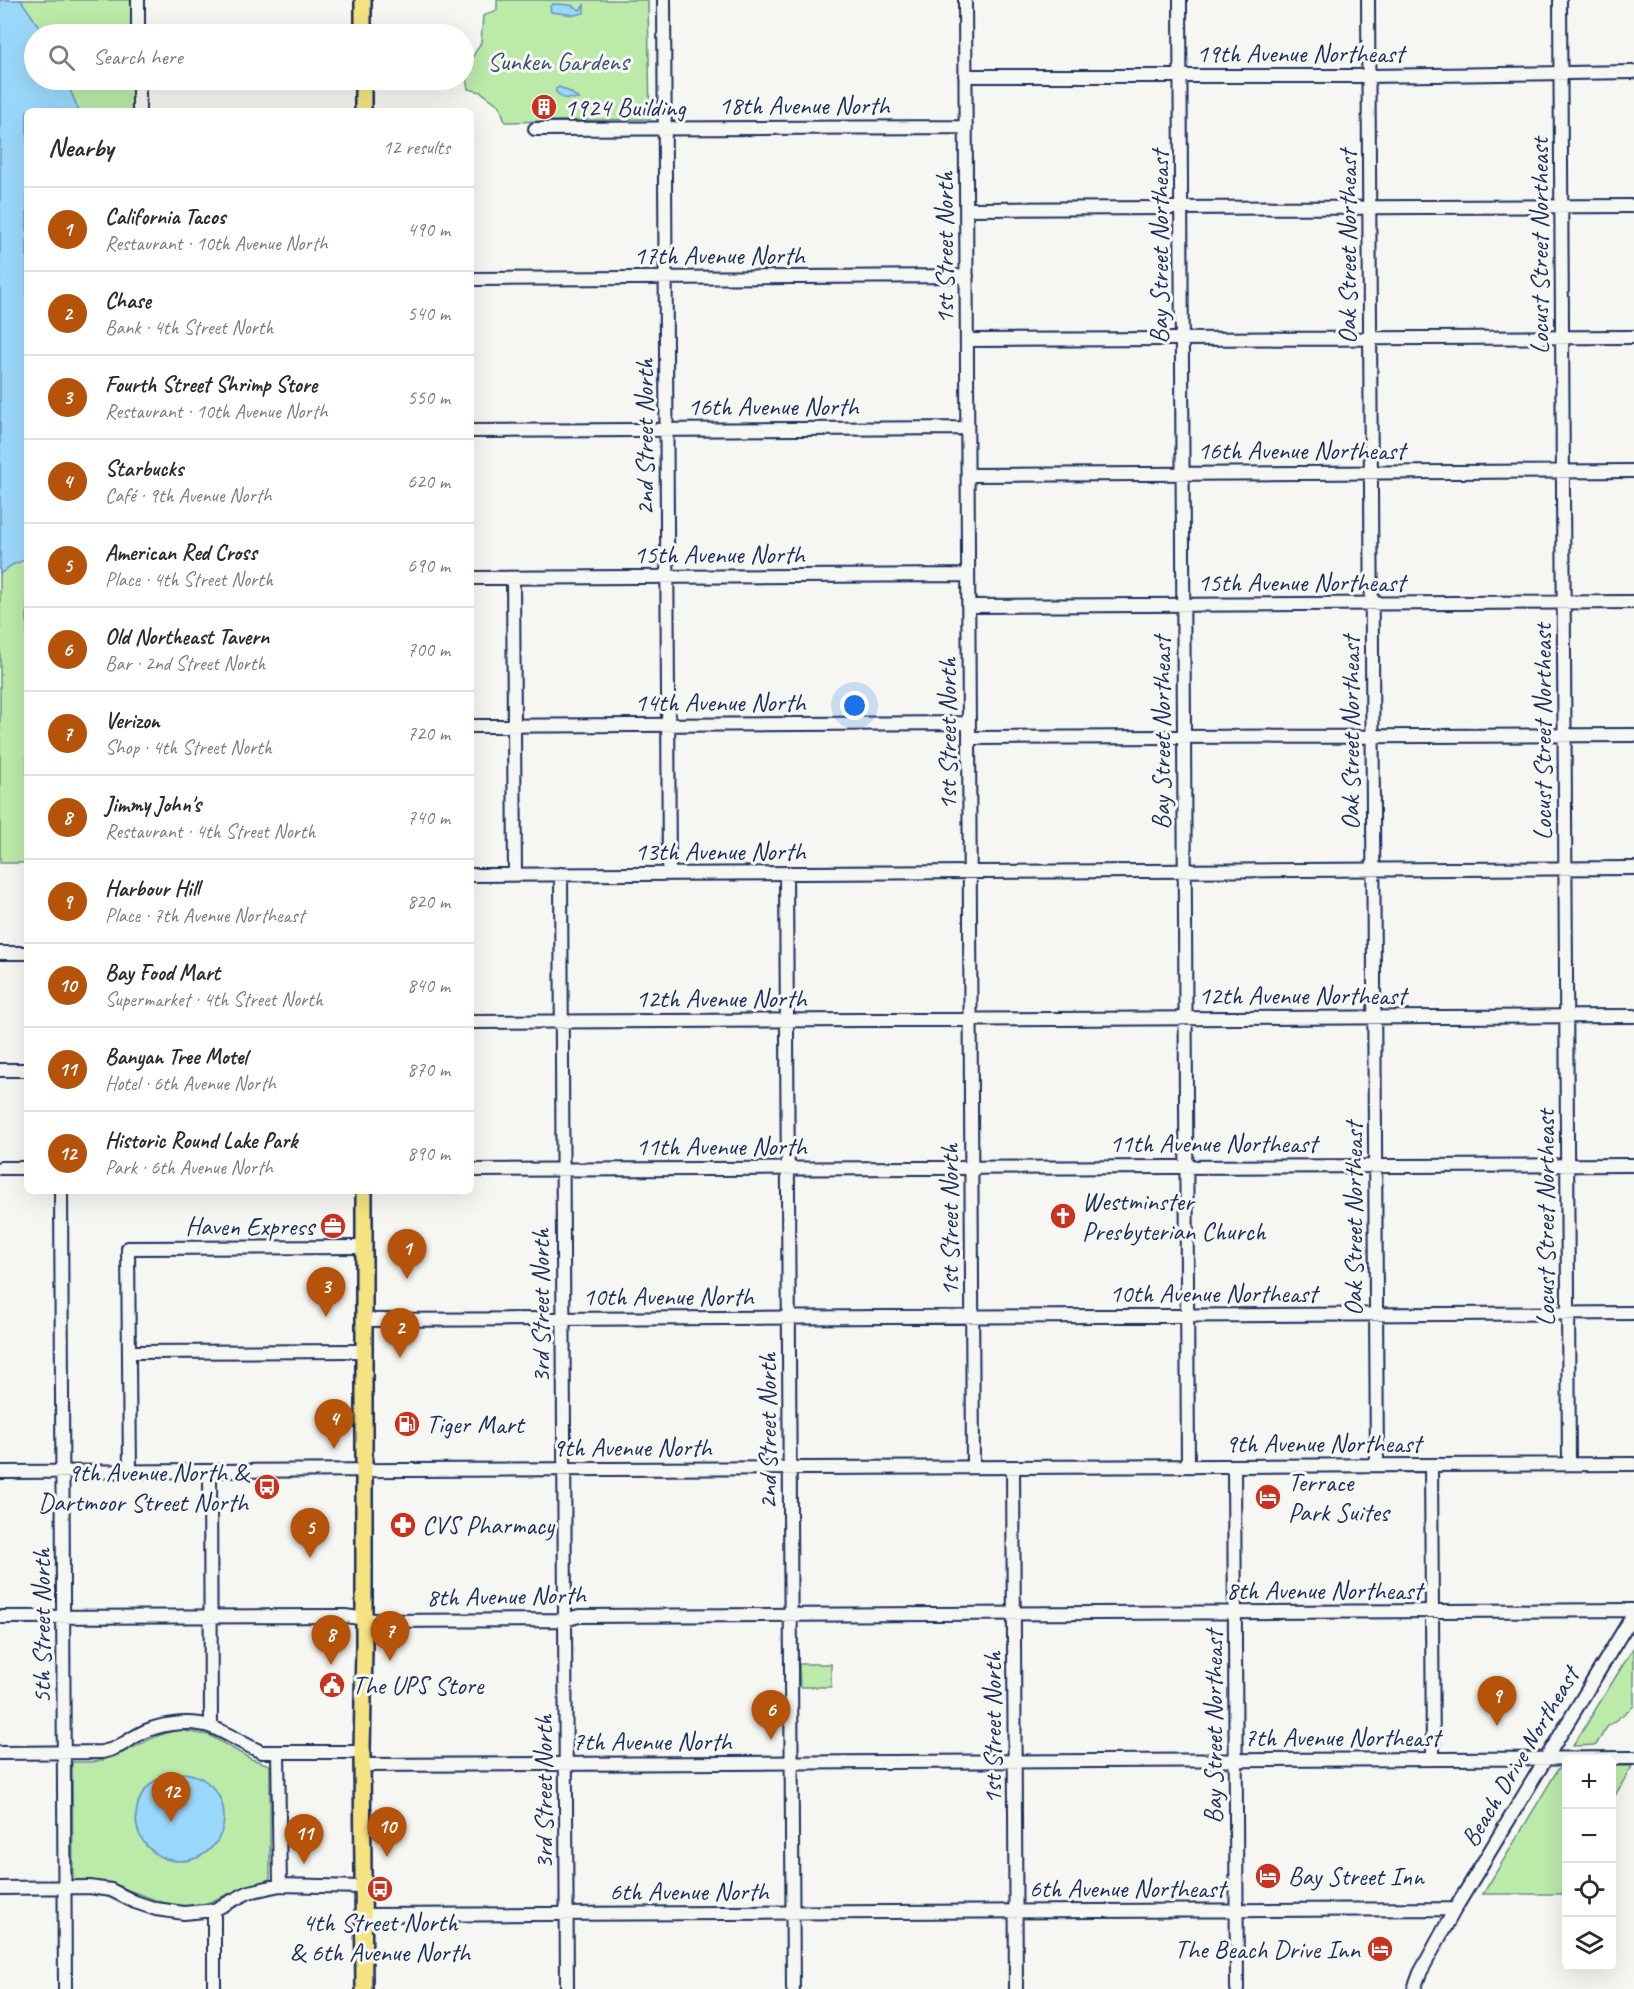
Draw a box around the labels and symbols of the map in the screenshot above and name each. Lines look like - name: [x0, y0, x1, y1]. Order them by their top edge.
- street label: 19th Avenue Northeast: [1196, 37, 1407, 70]
- park label: Sunken Gardens: [487, 45, 631, 78]
- street label: 18th Avenue North: [718, 89, 891, 122]
- place label: 1924 Building: [564, 91, 687, 124]
- building icon: 1924 Building: [529, 92, 559, 122]
- street label: Locust Street Northeast: [1523, 135, 1556, 354]
- street label: Bay Street Northeast: [1143, 147, 1176, 344]
- street label: Oak Street Northeast: [1331, 147, 1364, 344]
- street label: 1st Street North: [928, 171, 961, 324]
- street label: 17th Avenue North: [633, 239, 806, 272]
- street label: 2nd Street North: [628, 357, 661, 515]
- street label: 16th Avenue North: [687, 390, 860, 423]
- street label: 16th Avenue Northeast: [1197, 434, 1408, 467]
- street label: 15th Avenue North: [633, 538, 806, 571]
- street label: 15th Avenue Northeast: [1197, 566, 1408, 599]
- street label: Locust Street Northeast: [1526, 621, 1559, 840]
- street label: Bay Street Northeast: [1145, 633, 1178, 830]
- street label: Oak Street Northeast: [1334, 633, 1367, 830]
- street label: 1st Street North: [931, 657, 964, 810]
- street label: 14th Avenue North: [634, 686, 807, 719]
- your location: [840, 691, 869, 720]
- street label: 13th Avenue North: [634, 835, 807, 868]
- street label: 12th Avenue Northeast: [1198, 979, 1409, 1012]
- street label: 12th Avenue North: [635, 982, 808, 1015]
- street label: Locust Street Northeast: [1529, 1107, 1562, 1326]
- street label: Oak Street Northeast: [1337, 1119, 1370, 1316]
- street label: 11th Avenue Northeast: [1109, 1127, 1320, 1160]
- street label: 11th Avenue North: [635, 1130, 808, 1163]
- street label: 1st Street North: [933, 1143, 966, 1296]
- place label: Westminster Presbyterian Church: [1082, 1185, 1267, 1248]
- church icon: Westminster Presbyterian Church: [1048, 1201, 1078, 1231]
- place label: Haven Express: [185, 1210, 316, 1243]
- office icon: Haven Express: [318, 1211, 348, 1241]
- street label: 3rd Street North: [524, 1228, 557, 1383]
- pin: 1: [388, 1230, 426, 1279]
- pin: 3: [306, 1268, 346, 1317]
- street label: 10th Avenue Northeast: [1109, 1277, 1320, 1310]
- street label: 10th Avenue North: [582, 1280, 755, 1313]
- pin: 2: [380, 1308, 420, 1358]
- street label: 2nd Street North: [751, 1351, 784, 1509]
- pin: 4: [314, 1400, 354, 1449]
- place label: Tiger Mart: [426, 1408, 526, 1441]
- fuel station icon: Tiger Mart: [392, 1409, 422, 1439]
- street label: 9th Avenue Northeast: [1225, 1427, 1424, 1460]
- street label: 9th Avenue North: [552, 1431, 714, 1464]
- place label: 9th Avenue North & Dartmoor Street North: [38, 1456, 251, 1519]
- place label: Terrace Park Suites: [1288, 1466, 1391, 1529]
- bus stop icon: 9th Avenue North & Dartmoor Street North: [252, 1472, 282, 1502]
- hotel icon: Terrace Park Suites: [1253, 1482, 1283, 1512]
- pin: 5: [290, 1508, 330, 1558]
- place label: CVS Pharmacy: [422, 1509, 556, 1542]
- pharmacy icon: CVS Pharmacy: [388, 1510, 418, 1540]
- street label: 5th Street North: [25, 1547, 58, 1704]
- street label: 8th Avenue Northeast: [1226, 1574, 1425, 1607]
- street label: 8th Avenue North: [426, 1578, 588, 1614]
- pin: 7: [370, 1612, 410, 1661]
- pin: 8: [312, 1616, 350, 1665]
- street label: Bay Street Northeast: [1197, 1627, 1230, 1824]
- street label: 1st Street North: [976, 1651, 1009, 1804]
- street label: Beach Drive Northeast: [1453, 1658, 1588, 1853]
- place label: The UPS Store: [352, 1669, 485, 1702]
- public building icon: The UPS Store: [317, 1670, 347, 1700]
- pin: 9: [1478, 1676, 1516, 1726]
- pin: 6: [752, 1690, 790, 1740]
- street label: 3rd Street North: [527, 1714, 560, 1869]
- street label: 7th Avenue Northeast: [1244, 1721, 1443, 1754]
- street label: 7th Avenue North: [572, 1725, 734, 1758]
- pin: 12: [152, 1772, 190, 1822]
- pin: 10: [368, 1808, 406, 1857]
- pin: 11: [284, 1814, 324, 1864]
- place label: Bay Street Inn: [1288, 1860, 1425, 1893]
- hotel icon: Bay Street Inn: [1253, 1861, 1283, 1891]
- street label: 6th Avenue Northeast: [1029, 1872, 1228, 1905]
- bus stop icon: 4th Street North & 6th Avenue North: [365, 1874, 395, 1904]
- street label: 6th Avenue North: [609, 1875, 771, 1908]
- place label: 4th Street North & 6th Avenue North: [290, 1906, 472, 1969]
- place label: The Beach Drive Inn: [1175, 1933, 1361, 1966]
- hotel icon: The Beach Drive Inn: [1365, 1934, 1395, 1964]

